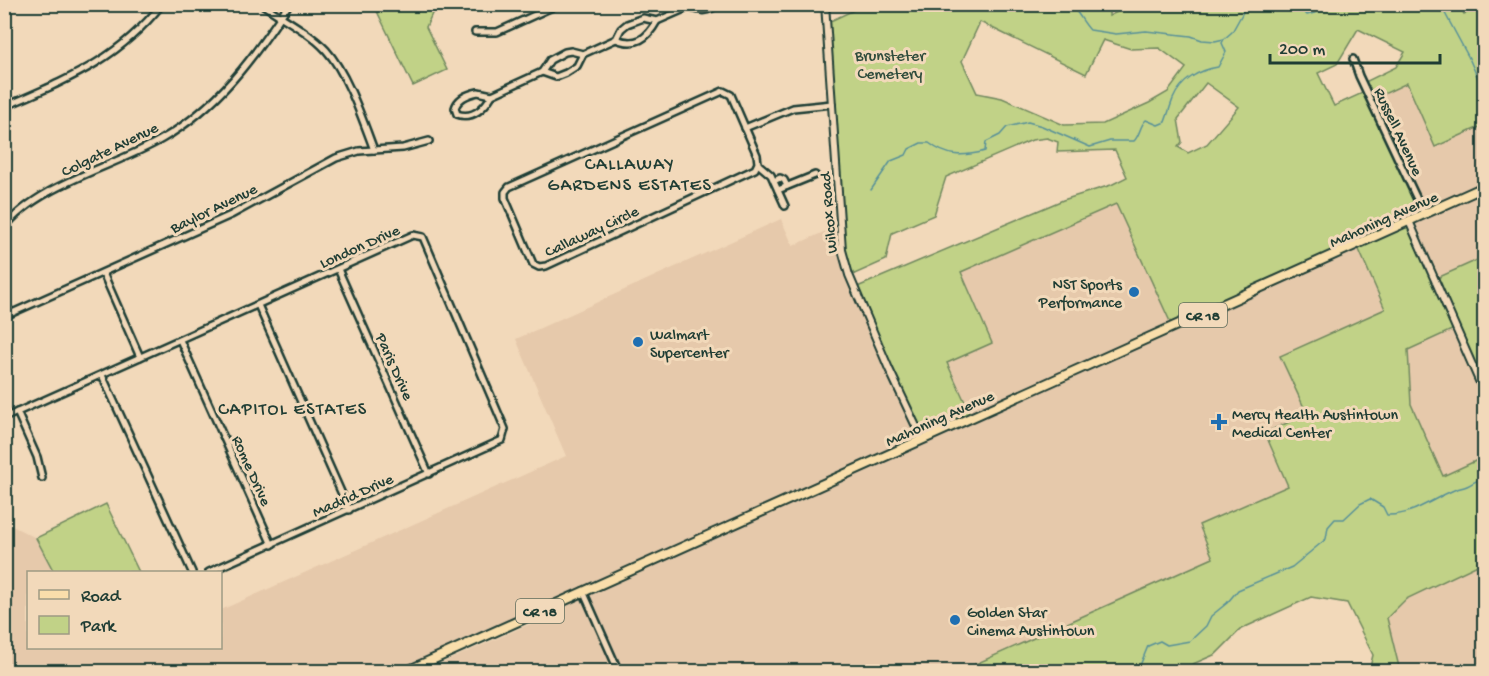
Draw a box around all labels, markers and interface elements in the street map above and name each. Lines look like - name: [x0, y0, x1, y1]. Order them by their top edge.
- scale bar: [1270, 27, 1440, 65]
- text: 200 m: [1279, 40, 1326, 61]
- park label: Brunsteter Cemetery: [854, 48, 926, 85]
- street label: Russell Avenue: [1368, 85, 1426, 180]
- street label: Colgate Avenue: [59, 119, 163, 183]
- district label: CALLAWAY GARDENS ESTATES: [548, 155, 712, 197]
- street label: Wilcox Road: [817, 170, 844, 254]
- street label: Baylor Avenue: [167, 181, 262, 240]
- street label: Mahoning Avenue: [1327, 189, 1442, 254]
- street label: Callaway Circle: [542, 203, 643, 263]
- street label: London Drive: [317, 222, 404, 274]
- place label: NST Sports Performance: [1038, 277, 1123, 314]
- marker: NST Sports Performance: [1127, 285, 1141, 299]
- road number: CR 18: [1179, 303, 1227, 327]
- place label: Walmart Supercenter: [650, 327, 730, 364]
- street label: Paris Drive: [369, 330, 416, 405]
- marker: Walmart Supercenter: [631, 335, 645, 349]
- street label: Mahoning Avenue: [883, 388, 998, 453]
- district label: CAPITOL ESTATES: [218, 400, 368, 421]
- place label: Mercy Health Austintown Medical Center: [1232, 407, 1399, 444]
- marker: Mercy Health Austintown Medical Center: [1210, 413, 1228, 431]
- street label: Rome Drive: [226, 433, 274, 510]
- street label: Madrid Drive: [310, 471, 397, 523]
- legend: [27, 571, 222, 649]
- text: Road: [81, 587, 122, 608]
- road number: CR 18: [516, 599, 564, 623]
- place label: Golden Star Cinema Austintown: [967, 605, 1095, 642]
- marker: Golden Star Cinema Austintown: [948, 613, 962, 627]
- text: Park: [80, 617, 117, 638]

